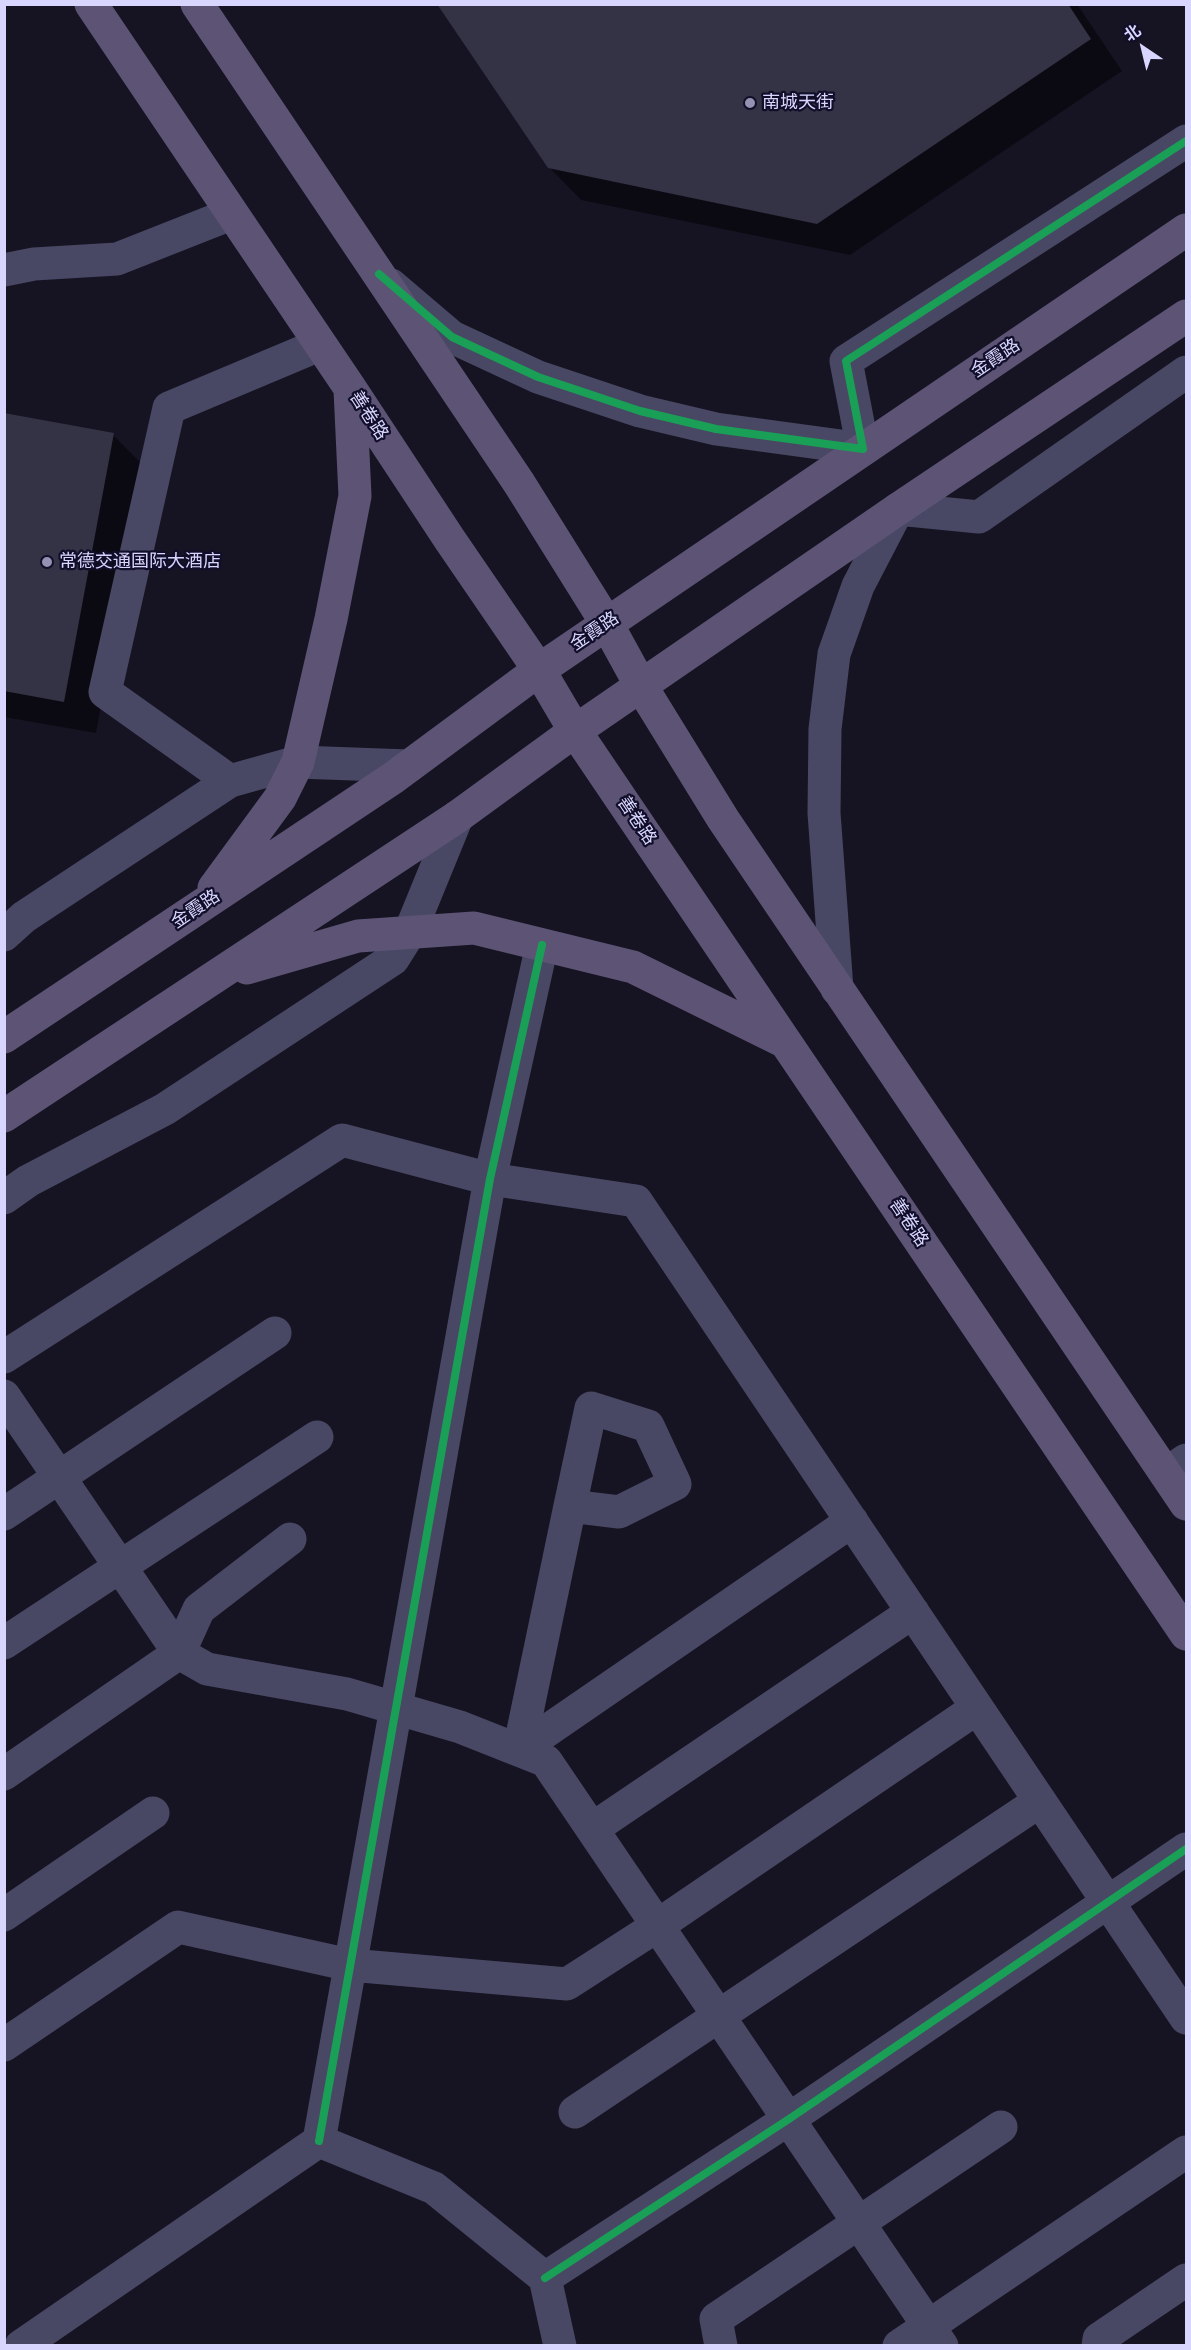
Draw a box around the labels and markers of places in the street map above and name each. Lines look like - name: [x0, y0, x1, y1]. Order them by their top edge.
- place label: 南城天街: [762, 92, 834, 114]
- marker: 南城天街: [743, 96, 757, 110]
- place label: 常德交通国际大酒店: [59, 551, 221, 573]
- marker: 常德交通国际大酒店: [40, 555, 54, 569]

